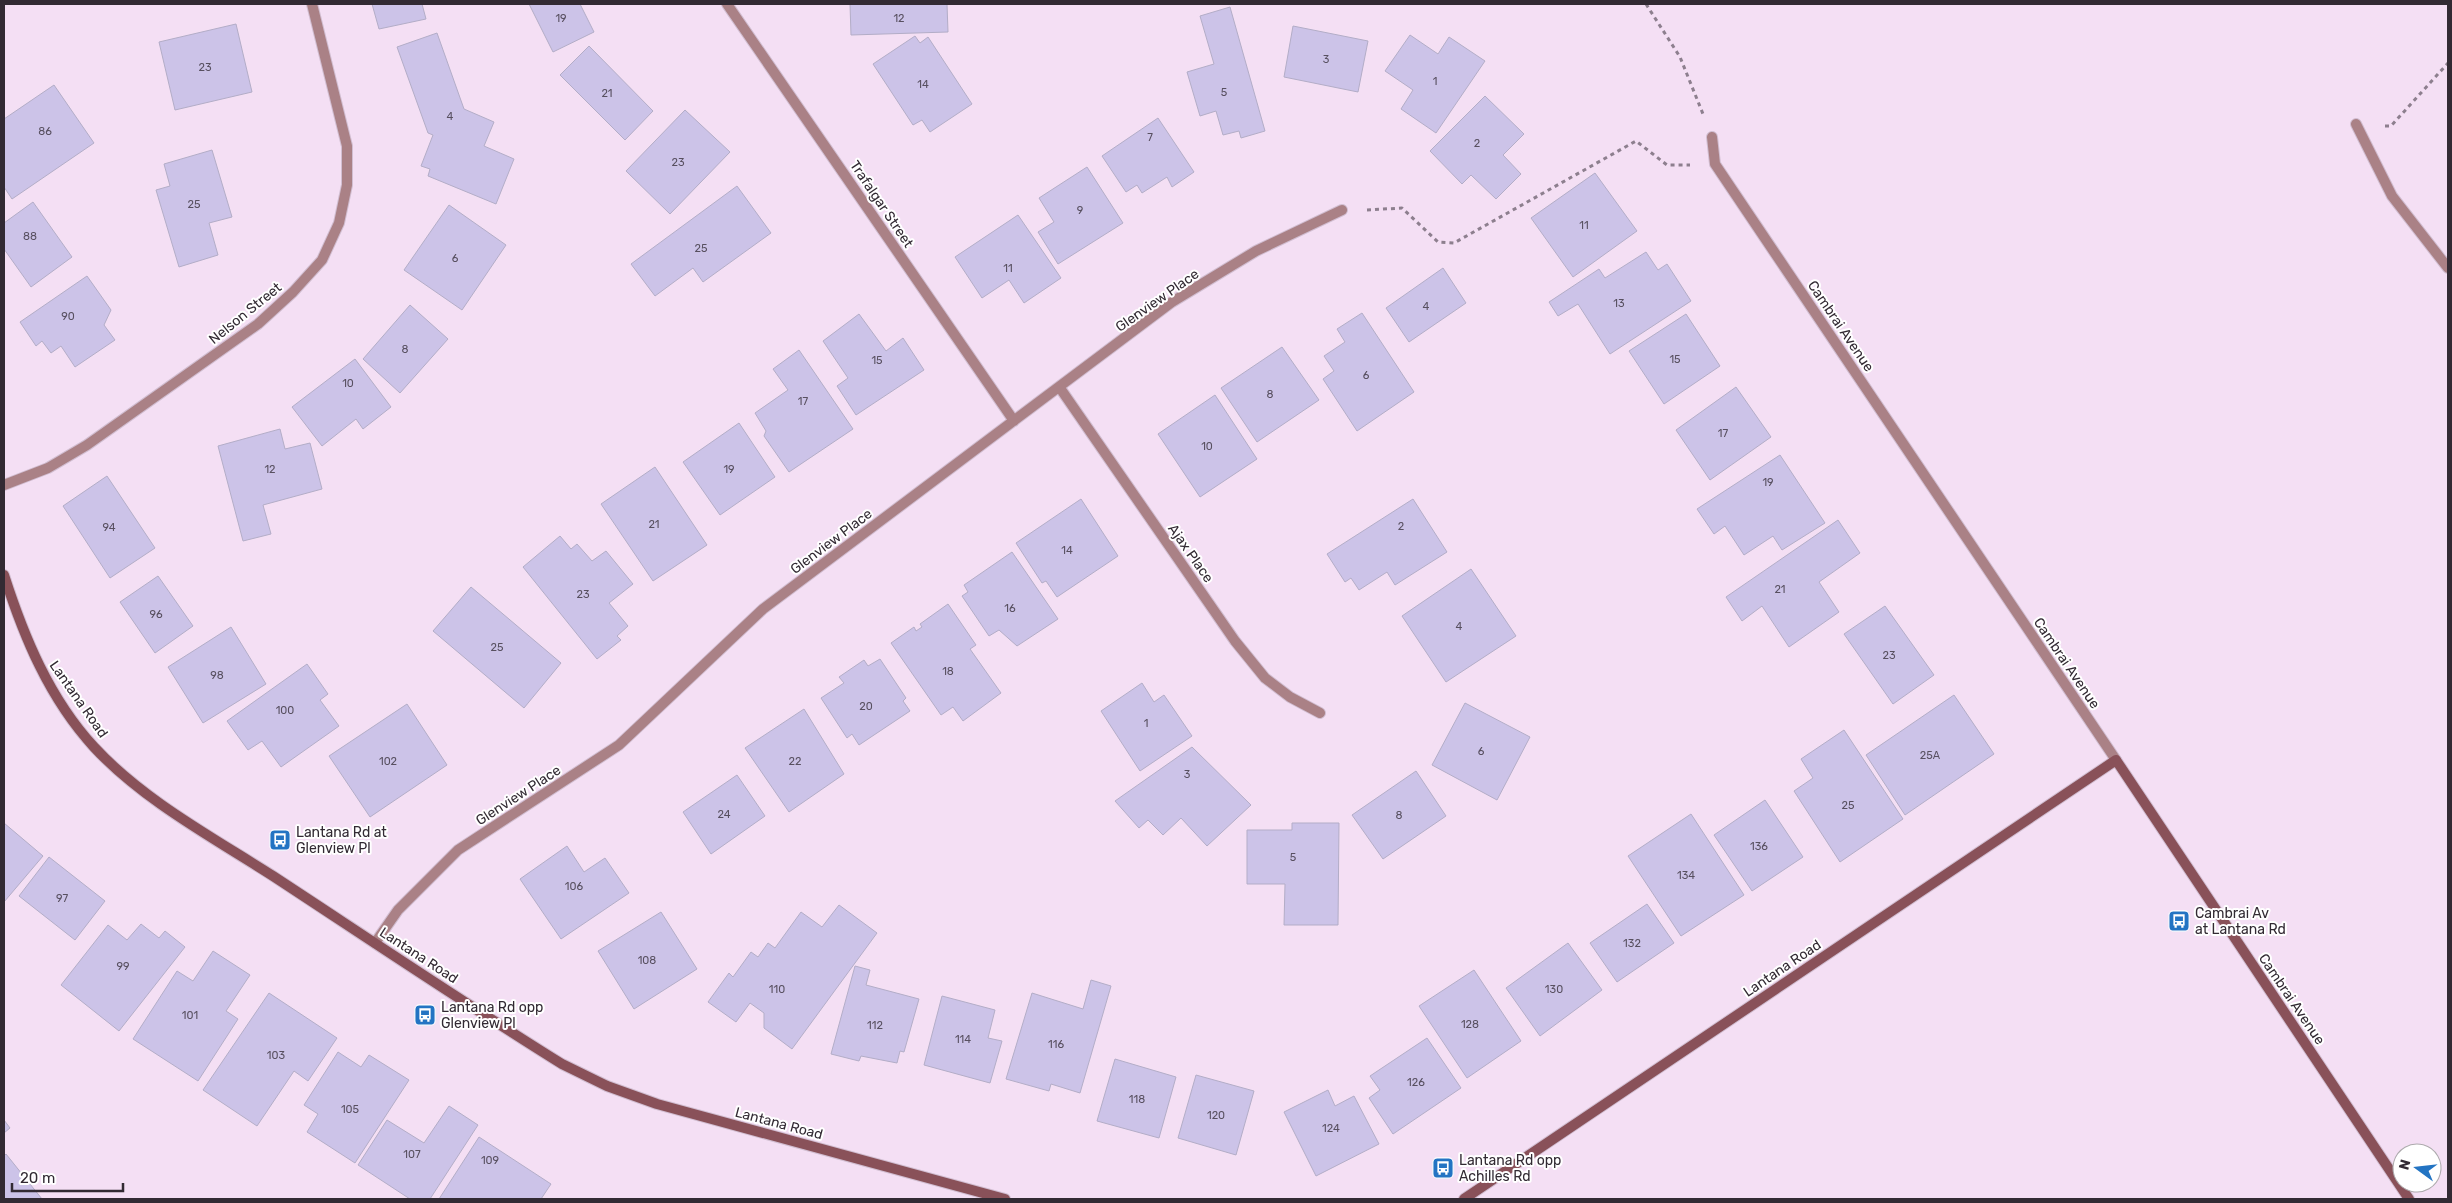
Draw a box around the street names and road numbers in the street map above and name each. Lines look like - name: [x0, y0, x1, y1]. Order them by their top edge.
- street label: Trafalgar Street: [846, 158, 917, 251]
- street label: Glenview Place: [1112, 265, 1202, 335]
- street label: Cambrai Avenue: [1804, 277, 1877, 375]
- street label: Nelson Street: [206, 279, 285, 348]
- street label: Glenview Place: [787, 505, 876, 578]
- street label: Ajax Place: [1164, 521, 1217, 586]
- street label: Cambrai Avenue: [2030, 614, 2103, 712]
- street label: Lantana Road: [46, 658, 111, 741]
- street label: Glenview Place: [473, 762, 564, 829]
- street label: Lantana Road: [376, 924, 461, 987]
- street label: Lantana Road: [1740, 936, 1824, 1001]
- street label: Cambrai Avenue: [2255, 950, 2328, 1048]
- street label: Lantana Road: [733, 1104, 825, 1143]

